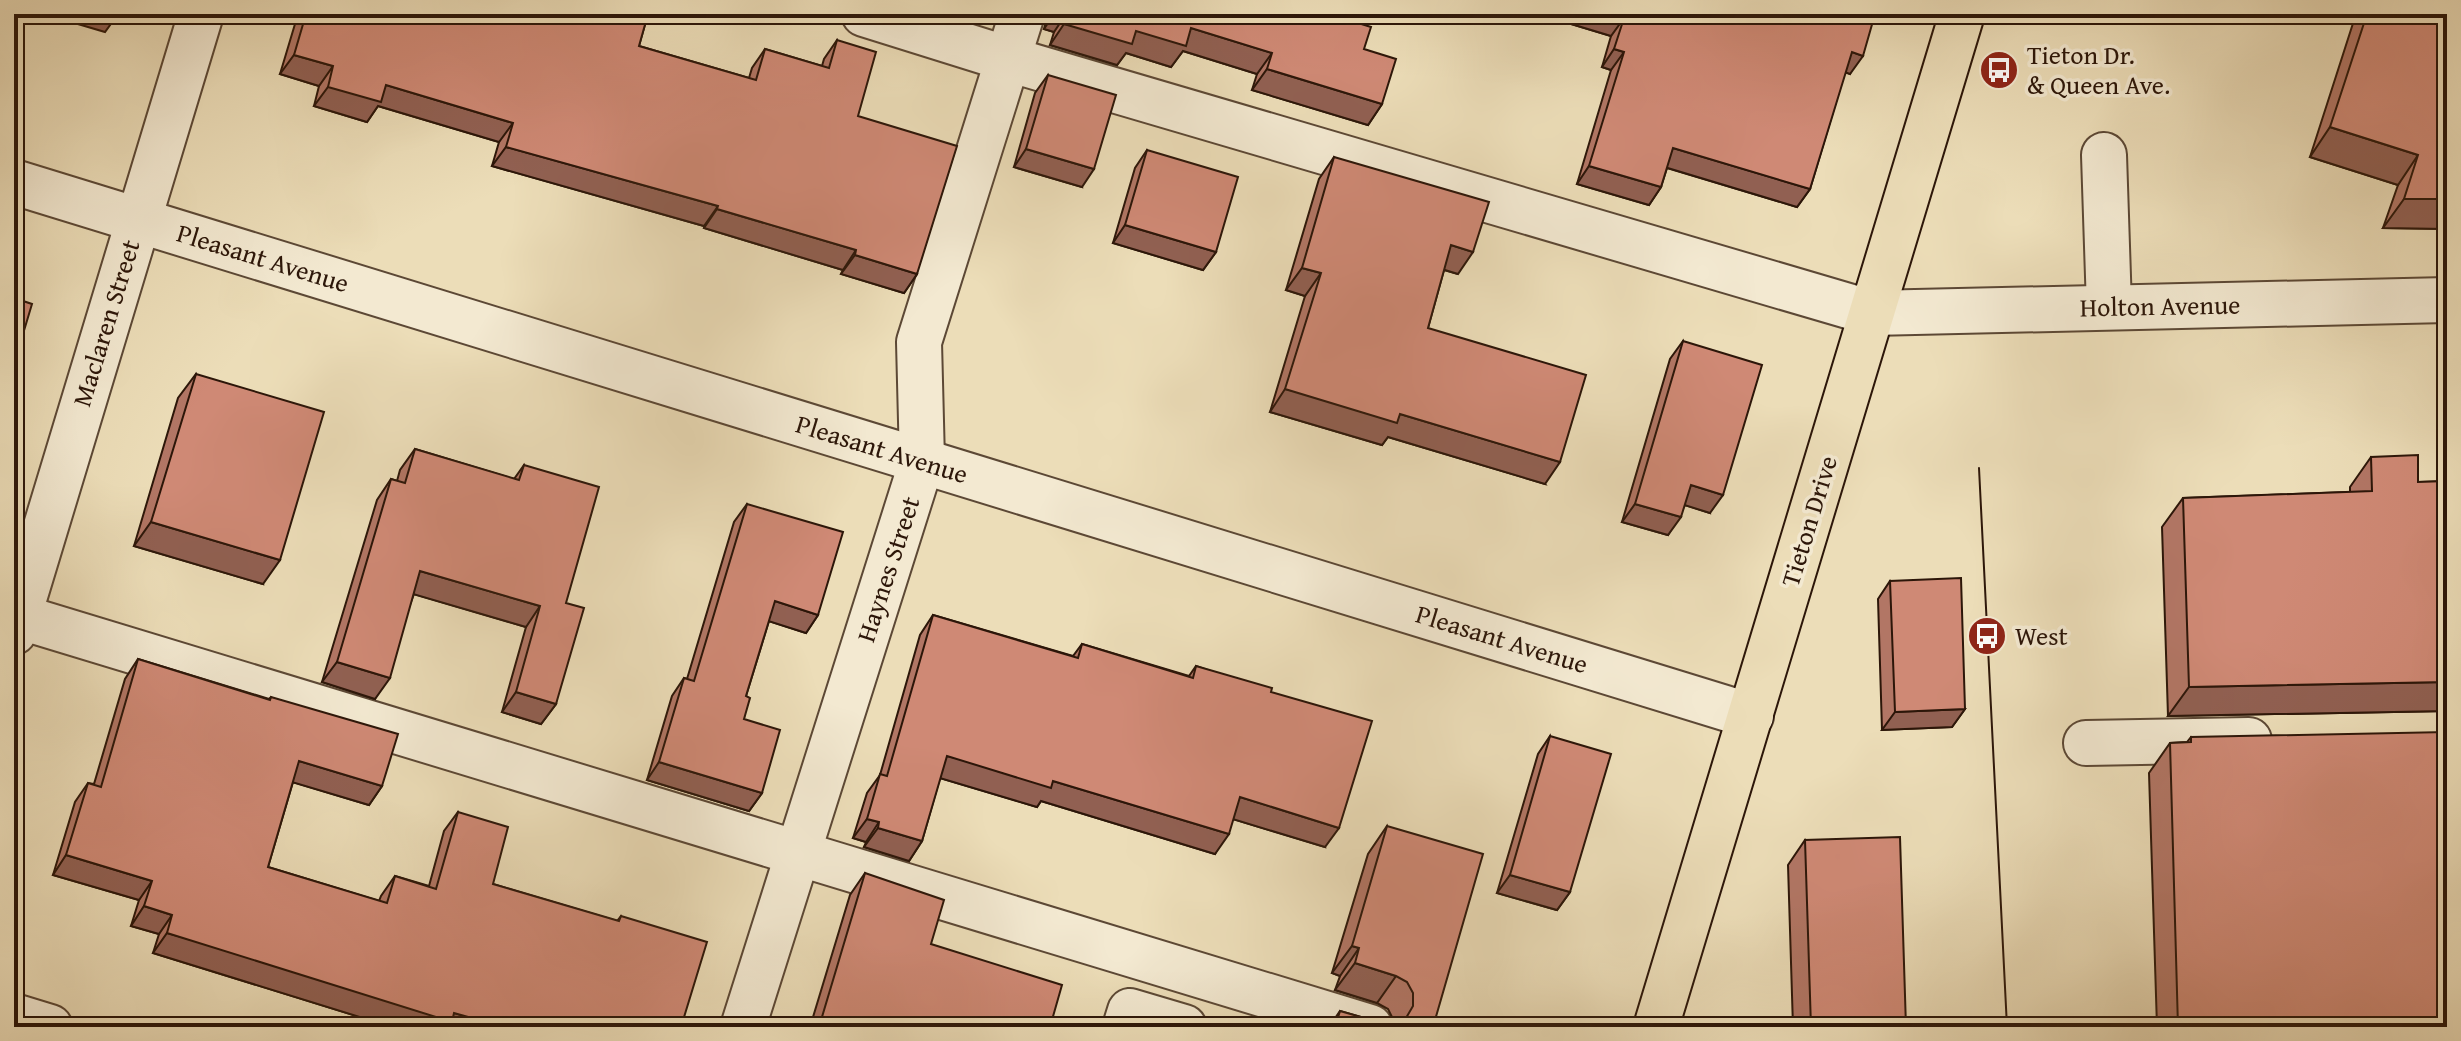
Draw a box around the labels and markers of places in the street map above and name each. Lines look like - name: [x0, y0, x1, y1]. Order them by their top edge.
- place label: Tieton Dr. & Queen Ave.: [2027, 35, 2170, 104]
- bus stop icon: Tieton Dr. & Queen Ave.: [1978, 49, 2020, 91]
- bus stop icon: West: [1966, 615, 2008, 657]
- place label: West: [2015, 616, 2068, 655]

